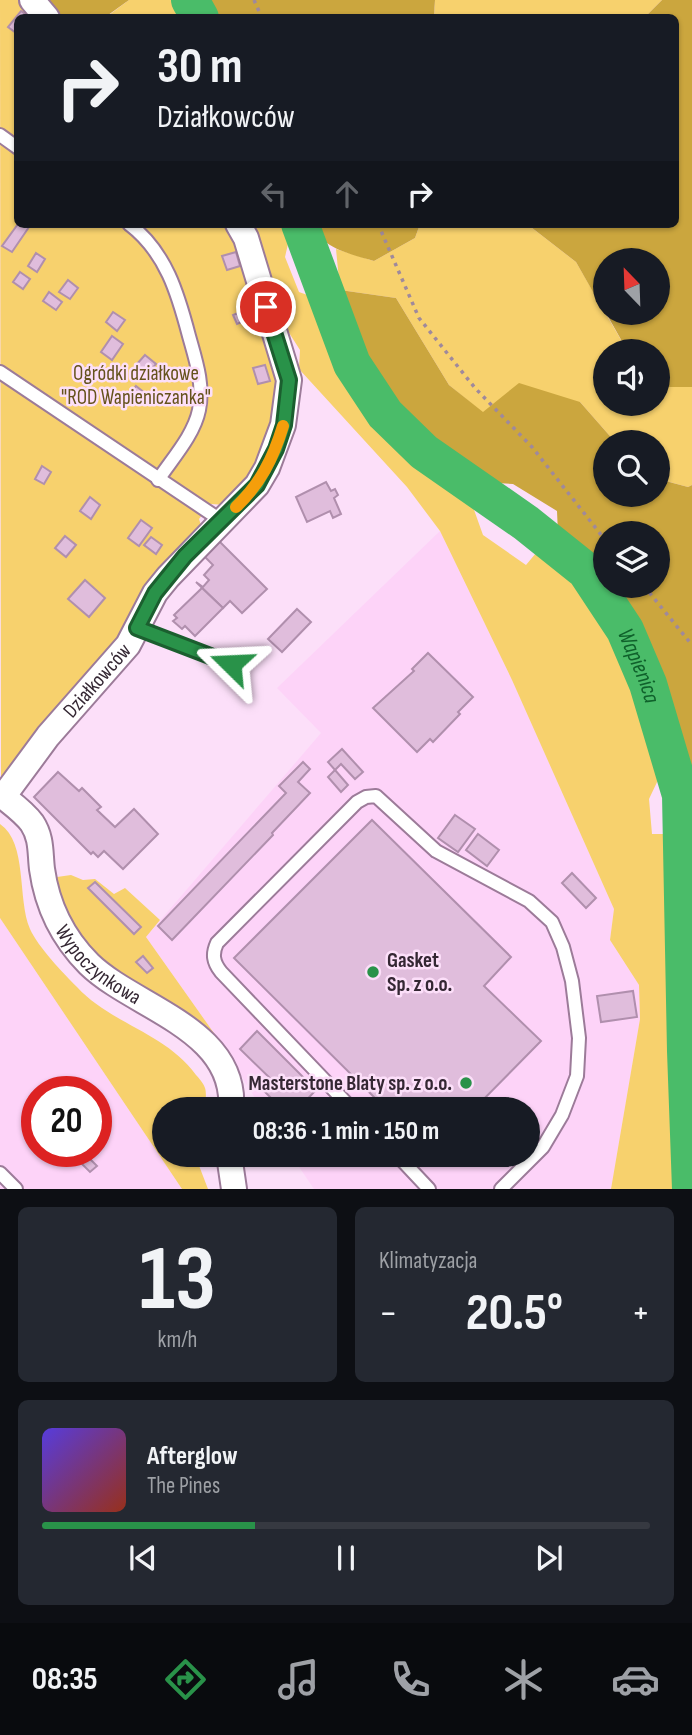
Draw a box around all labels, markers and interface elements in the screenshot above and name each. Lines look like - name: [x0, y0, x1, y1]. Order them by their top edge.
- text: 30 m: [157, 38, 242, 97]
- icon: right: [42, 42, 133, 133]
- text: Działkowców: [157, 98, 295, 137]
- icon: left: [255, 175, 293, 213]
- icon: ahead: [328, 175, 366, 213]
- icon: right: [401, 175, 439, 213]
- north arrow: [593, 248, 670, 326]
- map controls: [593, 248, 670, 598]
- pin: [236, 277, 296, 337]
- icon: arrive: [247, 288, 285, 326]
- button: sound: [593, 339, 670, 416]
- park label: Ogródki działkowe "ROD Wapieniczanka": [61, 361, 211, 410]
- button: search: [593, 430, 670, 507]
- button: layers: [593, 521, 670, 598]
- water label: Wapienica: [611, 624, 666, 707]
- position arrow: [194, 627, 268, 701]
- street label: Działkowców: [58, 638, 137, 723]
- street label: Wypoczynkowa: [50, 921, 145, 1010]
- place label: Gasket Sp. z o.o.: [387, 948, 452, 997]
- marker: Gasket Sp. z o.o.: [365, 964, 381, 980]
- place label: Masterstone Blaty sp. z o.o.: [249, 1071, 452, 1096]
- marker: Masterstone Blaty sp. z o.o.: [458, 1075, 474, 1091]
- speed limit sign: 20: [21, 1076, 112, 1167]
- text: 08:36 · 1 min · 150 m: [253, 1116, 439, 1147]
- text: 13: [139, 1226, 216, 1335]
- text: Klimatyzacja: [379, 1247, 477, 1275]
- text: 20.5°: [466, 1282, 563, 1345]
- text: −: [379, 1291, 398, 1336]
- text: +: [631, 1291, 650, 1336]
- text: km/h: [158, 1326, 197, 1354]
- text: Afterglow: [147, 1441, 238, 1472]
- text: The Pines: [147, 1472, 220, 1500]
- icon: previous: [124, 1539, 162, 1577]
- icon: pause: [327, 1539, 365, 1577]
- icon: next: [530, 1539, 568, 1577]
- icon: directions: [161, 1655, 210, 1704]
- icon: music: [274, 1655, 323, 1704]
- icon: phone: [386, 1655, 435, 1704]
- icon: climate: [499, 1655, 548, 1704]
- icon: car: [611, 1655, 660, 1704]
- text: 08:35: [32, 1660, 98, 1699]

